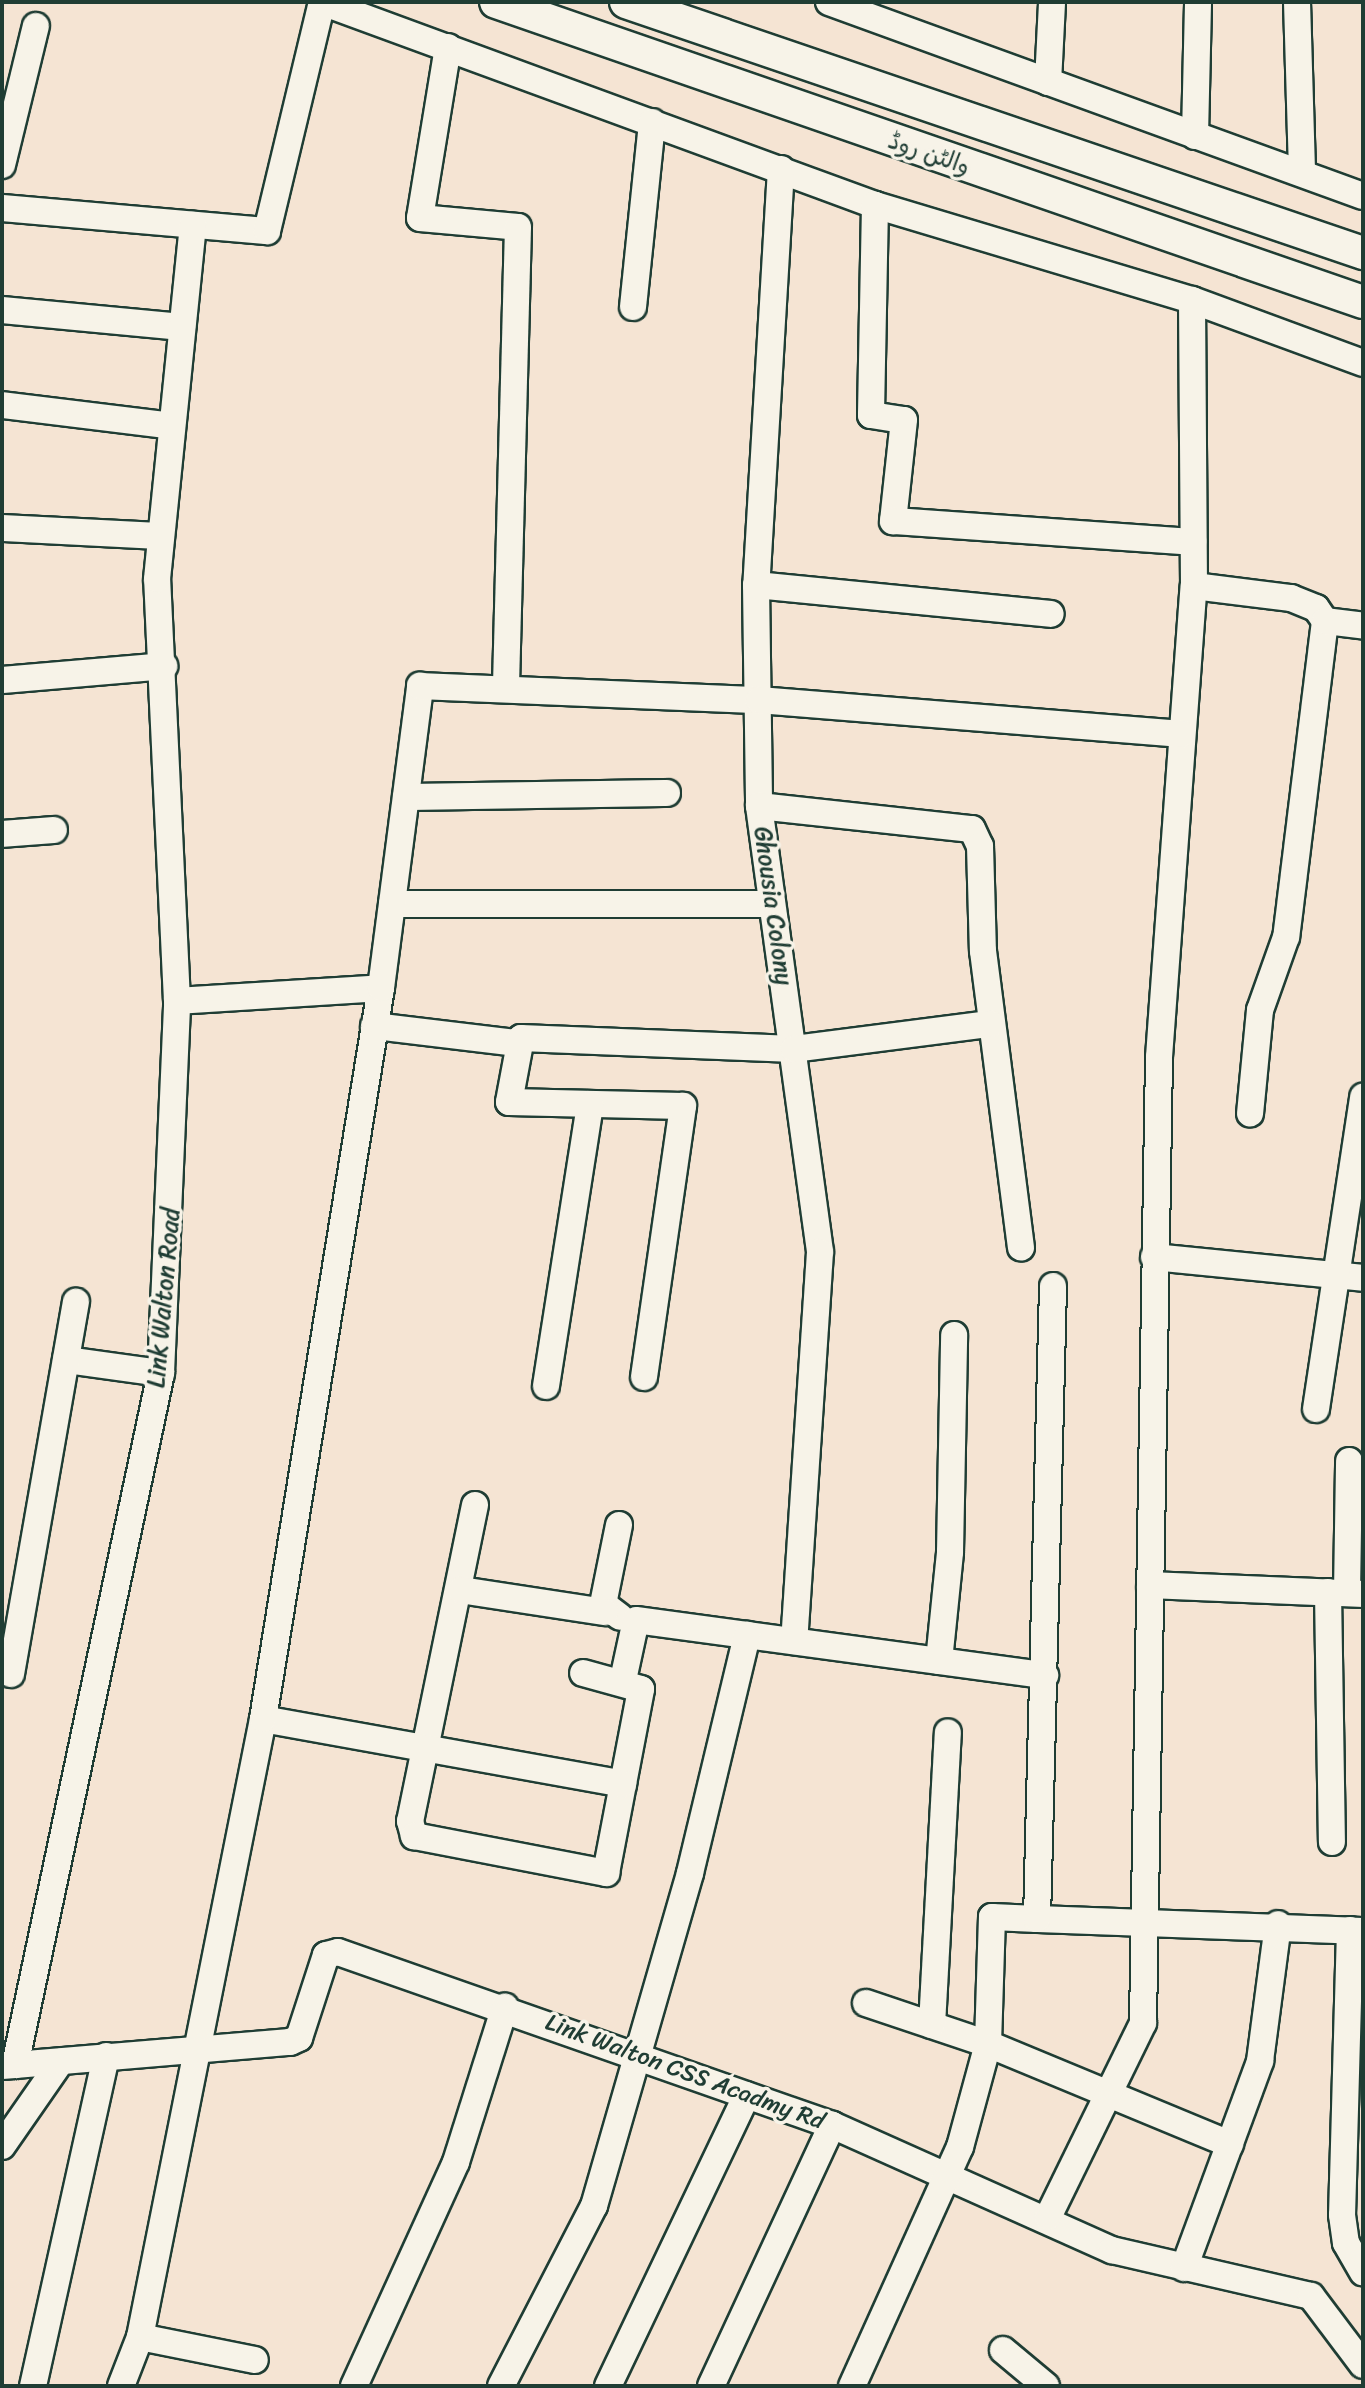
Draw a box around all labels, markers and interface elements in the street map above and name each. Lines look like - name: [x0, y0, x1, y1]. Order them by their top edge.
- street label: والٹن روڈ: [884, 127, 974, 181]
- street label: Ghousia Colony: [748, 825, 798, 987]
- street label: Link Walton Road: [142, 1207, 186, 1389]
- street label: Link Walton CSS Acadmy Rd: [542, 2008, 828, 2136]

